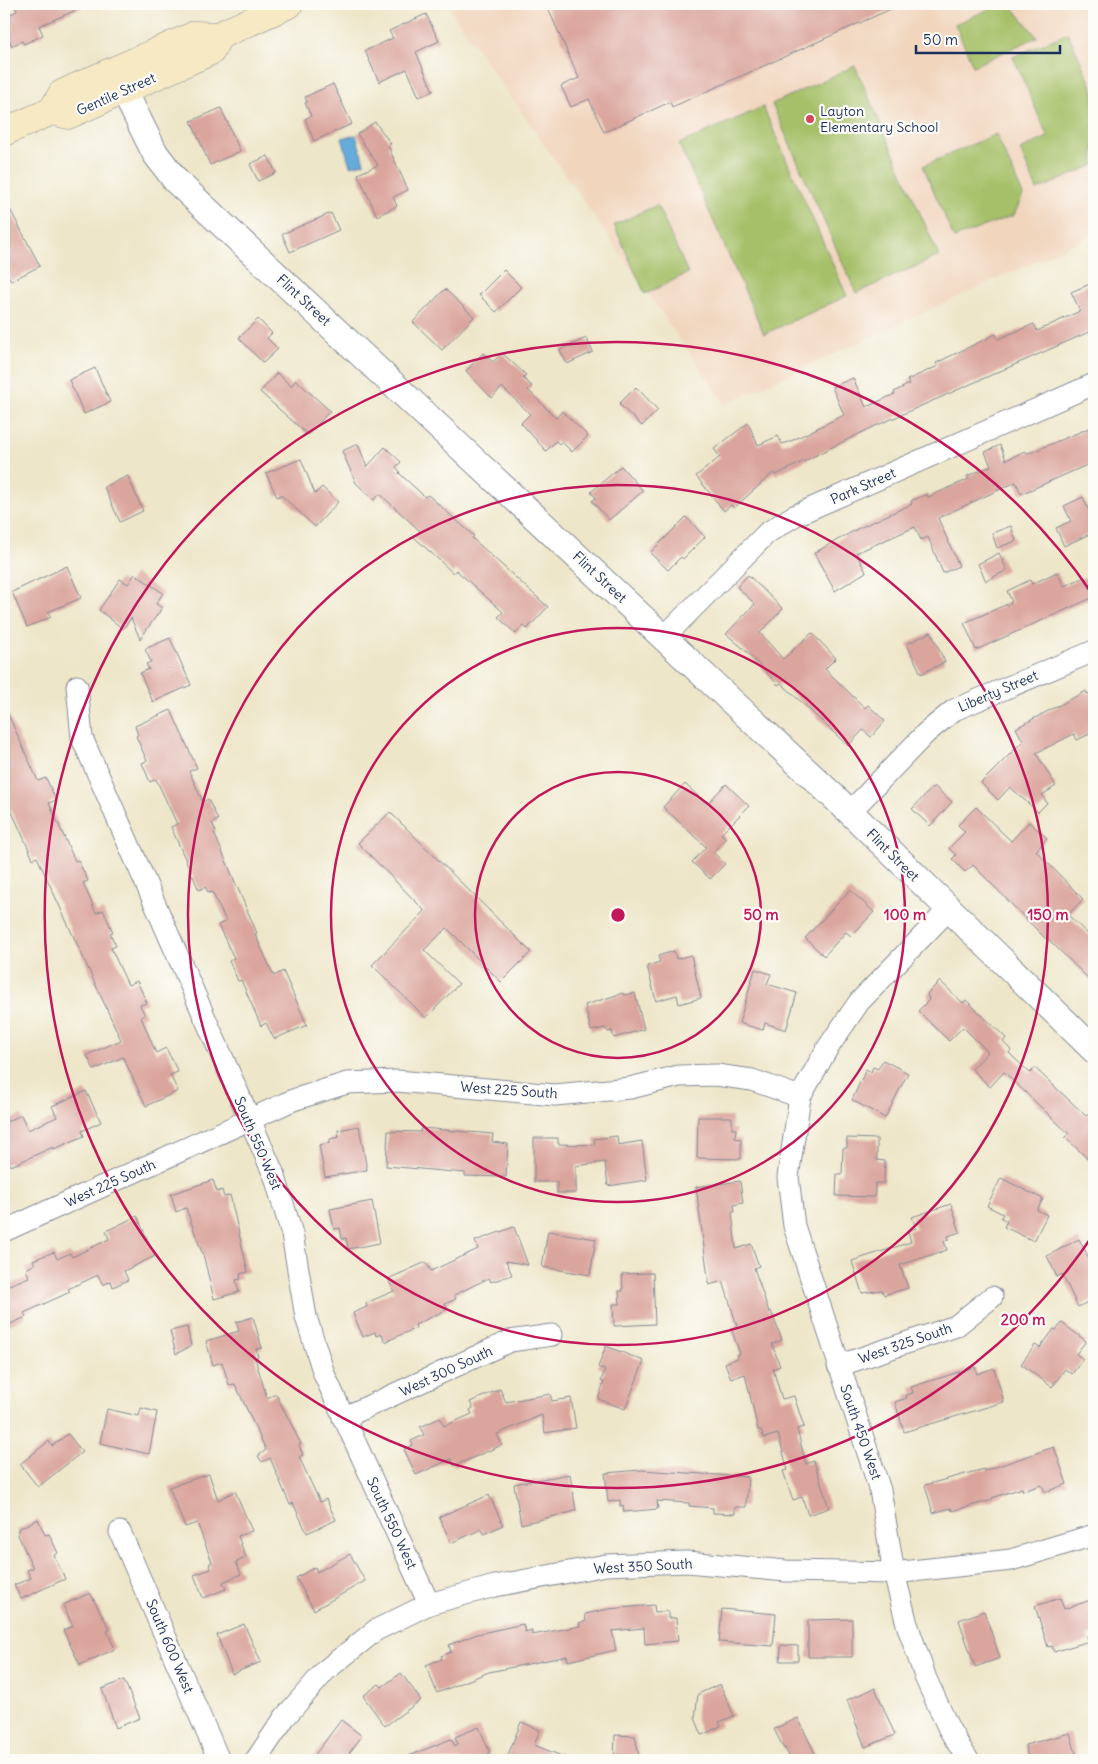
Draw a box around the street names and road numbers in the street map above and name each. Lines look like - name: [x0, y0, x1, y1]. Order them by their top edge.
- street label: Gentile Street: [74, 68, 159, 119]
- street label: Flint Street: [273, 270, 335, 330]
- street label: Park Street: [828, 464, 899, 508]
- street label: Flint Street: [569, 547, 631, 607]
- street label: Liberty Street: [955, 666, 1041, 716]
- street label: Flint Street: [863, 825, 923, 885]
- street label: West 225 South: [460, 1078, 558, 1102]
- street label: South 550 West: [230, 1094, 286, 1193]
- street label: West 225 South: [62, 1155, 158, 1211]
- street label: West 325 South: [856, 1319, 954, 1367]
- street label: West 300 South: [397, 1342, 495, 1400]
- street label: South 450 West: [836, 1382, 886, 1482]
- street label: South 550 West: [363, 1474, 421, 1572]
- street label: West 350 South: [593, 1554, 693, 1578]
- street label: South 600 West: [142, 1596, 198, 1696]

